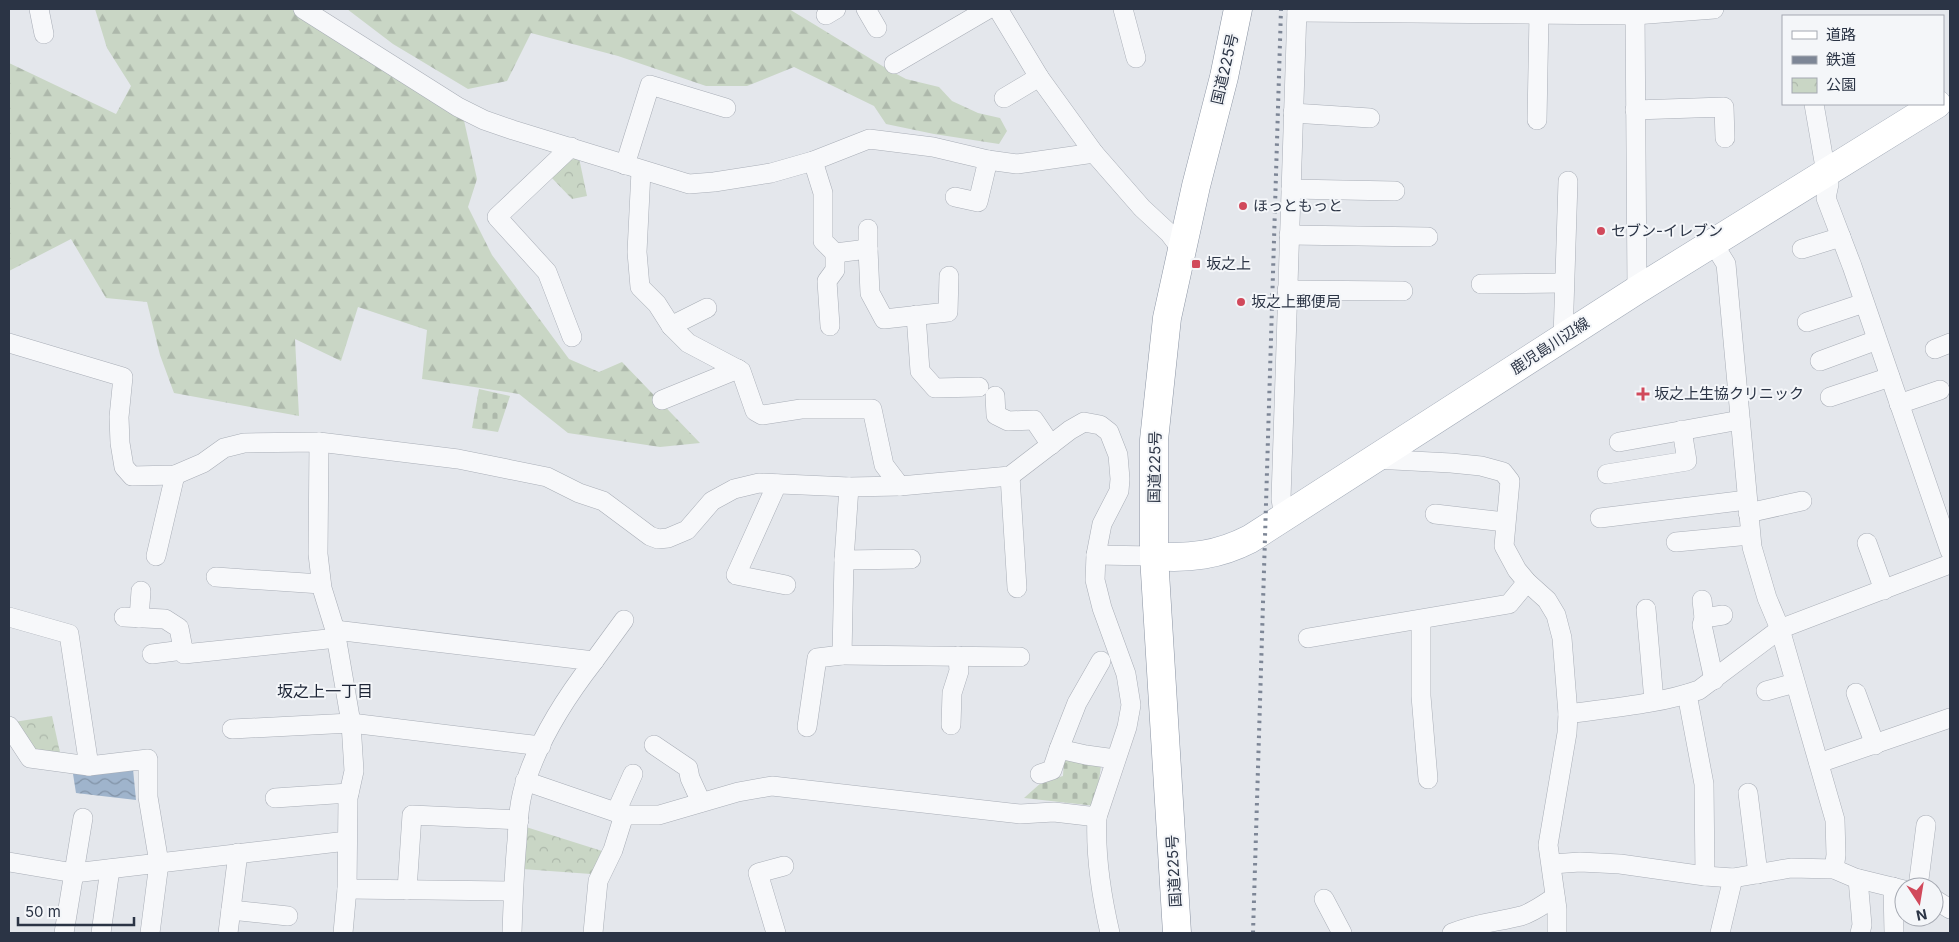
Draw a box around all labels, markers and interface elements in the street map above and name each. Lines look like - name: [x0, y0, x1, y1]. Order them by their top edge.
- legend: [1782, 15, 1944, 105]
- text: 道路: [1826, 25, 1856, 44]
- street label: 国道225号: [1207, 31, 1242, 106]
- text: 鉄道: [1826, 50, 1856, 69]
- text: 公園: [1826, 75, 1856, 94]
- place label: ほっともっと: [1253, 196, 1343, 215]
- marker: ほっともっと: [1237, 200, 1249, 212]
- place label: セブン-イレブン: [1611, 221, 1723, 240]
- marker: セブン-イレブン: [1595, 225, 1607, 237]
- place label: 坂之上: [1206, 254, 1251, 273]
- marker: 坂之上: [1190, 258, 1202, 270]
- place label: 坂之上郵便局: [1251, 292, 1341, 311]
- marker: 坂之上郵便局: [1235, 296, 1247, 308]
- street label: 鹿児島川辺線: [1507, 313, 1593, 378]
- place label: 坂之上生協クリニック: [1654, 384, 1804, 403]
- marker: 坂之上生協クリニック: [1636, 387, 1650, 401]
- street label: 国道225号: [1144, 431, 1165, 503]
- district label: 坂之上一丁目: [277, 681, 373, 701]
- street label: 国道225号: [1162, 834, 1185, 908]
- north arrow: [1894, 877, 1944, 927]
- scale bar: [18, 894, 134, 926]
- text: 50 m: [25, 902, 61, 921]
- text: N: [1915, 906, 1929, 925]

